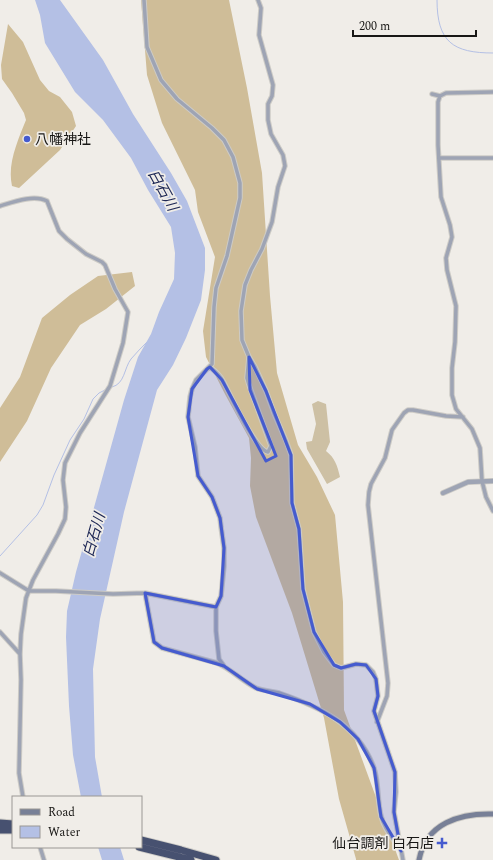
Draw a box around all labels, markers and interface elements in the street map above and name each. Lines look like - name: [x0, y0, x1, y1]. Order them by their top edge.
- scale bar: [353, 12, 476, 38]
- text: 200 m: [359, 17, 390, 36]
- place label: 八幡神社: [35, 129, 91, 150]
- marker: 八幡神社: [22, 134, 32, 144]
- water label: 白石川: [142, 165, 184, 217]
- water label: 白石川: [77, 508, 112, 560]
- legend: [12, 796, 142, 848]
- text: Road: [48, 803, 75, 822]
- text: Water: [48, 823, 80, 842]
- place label: 仙台調剤 白石店: [333, 833, 434, 854]
- marker: 仙台調剤 白石店: [437, 838, 447, 848]

